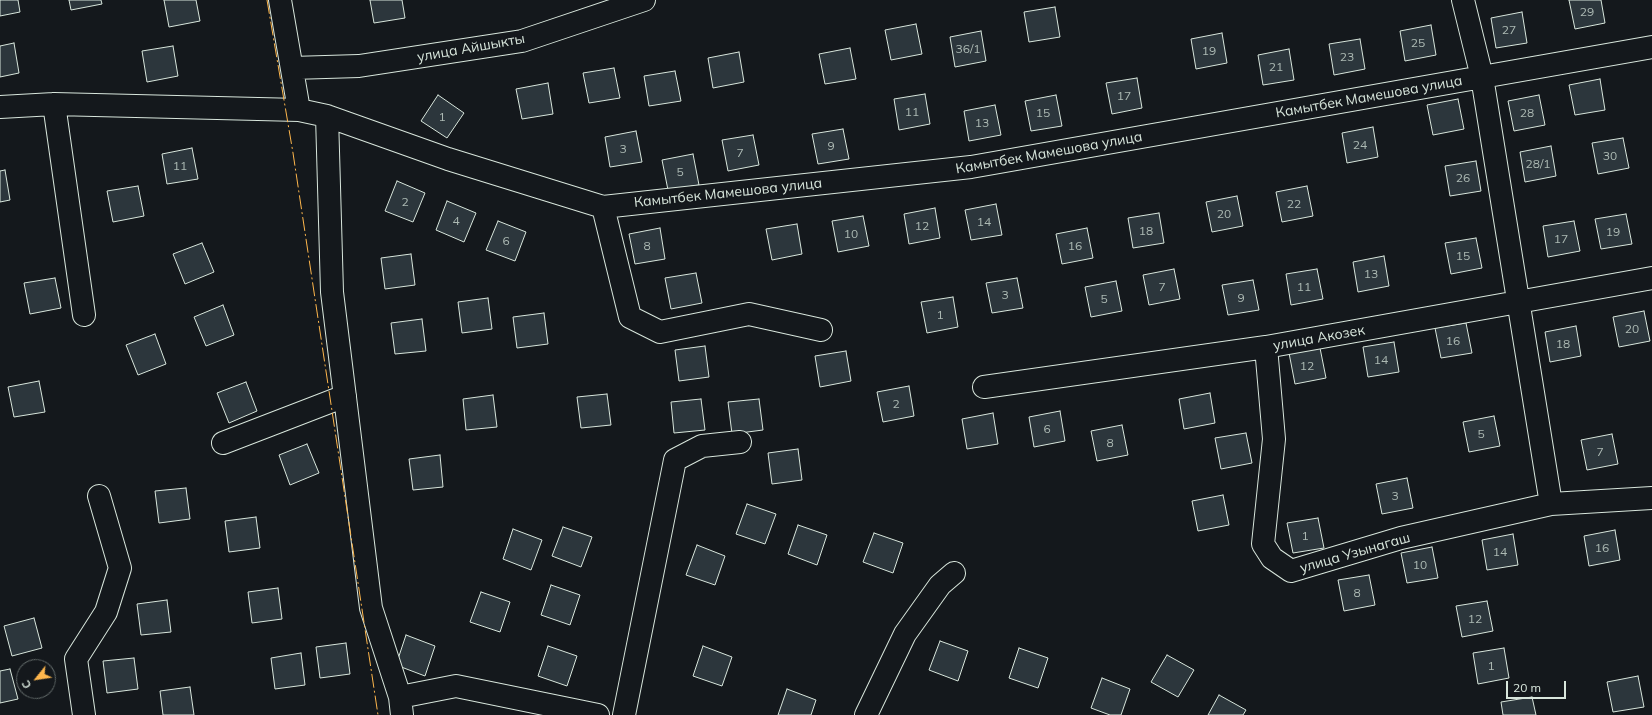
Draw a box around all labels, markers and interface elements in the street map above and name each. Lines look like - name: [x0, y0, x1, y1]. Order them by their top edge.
- house number: 29: [1580, 5, 1594, 19]
- house number: 27: [1502, 23, 1516, 37]
- street label: улица Айшыкты: [416, 30, 526, 66]
- house number: 25: [1411, 36, 1425, 50]
- house number: 36/1: [955, 42, 981, 56]
- house number: 19: [1202, 44, 1216, 58]
- house number: 23: [1340, 50, 1354, 64]
- house number: 21: [1269, 60, 1283, 74]
- street label: Камытбек Мамешова улица: [1274, 72, 1464, 122]
- house number: 17: [1117, 89, 1131, 103]
- house number: 11: [905, 105, 919, 119]
- house number: 15: [1036, 106, 1050, 120]
- house number: 28: [1520, 106, 1534, 120]
- house number: 1: [438, 110, 446, 124]
- house number: 13: [975, 116, 989, 130]
- street label: Камытбек Мамешова улица: [954, 128, 1144, 178]
- house number: 24: [1353, 138, 1367, 152]
- house number: 9: [827, 139, 835, 153]
- house number: 3: [619, 142, 627, 156]
- house number: 7: [736, 146, 744, 160]
- house number: 30: [1603, 149, 1617, 163]
- house number: 28/1: [1525, 157, 1551, 171]
- house number: 11: [173, 159, 187, 173]
- house number: 5: [676, 165, 684, 179]
- house number: 26: [1456, 171, 1470, 185]
- street label: Камытбек Мамешова улица: [633, 175, 823, 211]
- house number: 2: [401, 195, 409, 209]
- house number: 22: [1287, 197, 1301, 211]
- house number: 20: [1217, 207, 1231, 221]
- house number: 4: [452, 214, 460, 228]
- house number: 14: [977, 215, 991, 229]
- house number: 12: [915, 219, 929, 233]
- house number: 18: [1139, 224, 1153, 238]
- house number: 19: [1606, 225, 1620, 239]
- house number: 10: [844, 227, 858, 241]
- house number: 17: [1554, 232, 1568, 246]
- house number: 6: [502, 234, 510, 248]
- house number: 8: [643, 239, 651, 253]
- house number: 16: [1068, 239, 1082, 253]
- house number: 15: [1456, 249, 1470, 263]
- house number: 13: [1364, 267, 1378, 281]
- house number: 7: [1158, 280, 1166, 294]
- house number: 11: [1297, 280, 1311, 294]
- house number: 3: [1001, 288, 1009, 302]
- house number: 9: [1237, 291, 1245, 305]
- house number: 5: [1100, 292, 1108, 306]
- house number: 1: [936, 308, 944, 322]
- street label: улица Акозек: [1272, 322, 1366, 354]
- house number: 20: [1625, 322, 1639, 336]
- house number: 16: [1446, 334, 1460, 348]
- house number: 18: [1556, 337, 1570, 351]
- house number: 14: [1374, 353, 1388, 367]
- house number: 12: [1300, 359, 1314, 373]
- house number: 2: [892, 397, 900, 411]
- house number: 6: [1043, 422, 1051, 436]
- house number: 5: [1477, 427, 1485, 441]
- house number: 8: [1106, 436, 1114, 450]
- house number: 7: [1596, 445, 1604, 459]
- house number: 3: [1391, 489, 1399, 503]
- street label: улица Узынагаш: [1298, 529, 1412, 577]
- house number: 1: [1301, 529, 1309, 543]
- house number: 16: [1595, 541, 1609, 555]
- house number: 14: [1493, 545, 1507, 559]
- house number: 10: [1413, 558, 1427, 572]
- house number: 8: [1353, 586, 1361, 600]
- house number: 12: [1468, 612, 1482, 626]
- north arrow: [16, 659, 56, 699]
- house number: 1: [1487, 659, 1495, 673]
- scale bar: [1508, 673, 1568, 699]
- text: С: [19, 678, 34, 691]
- text: 20 m: [1513, 680, 1541, 695]

